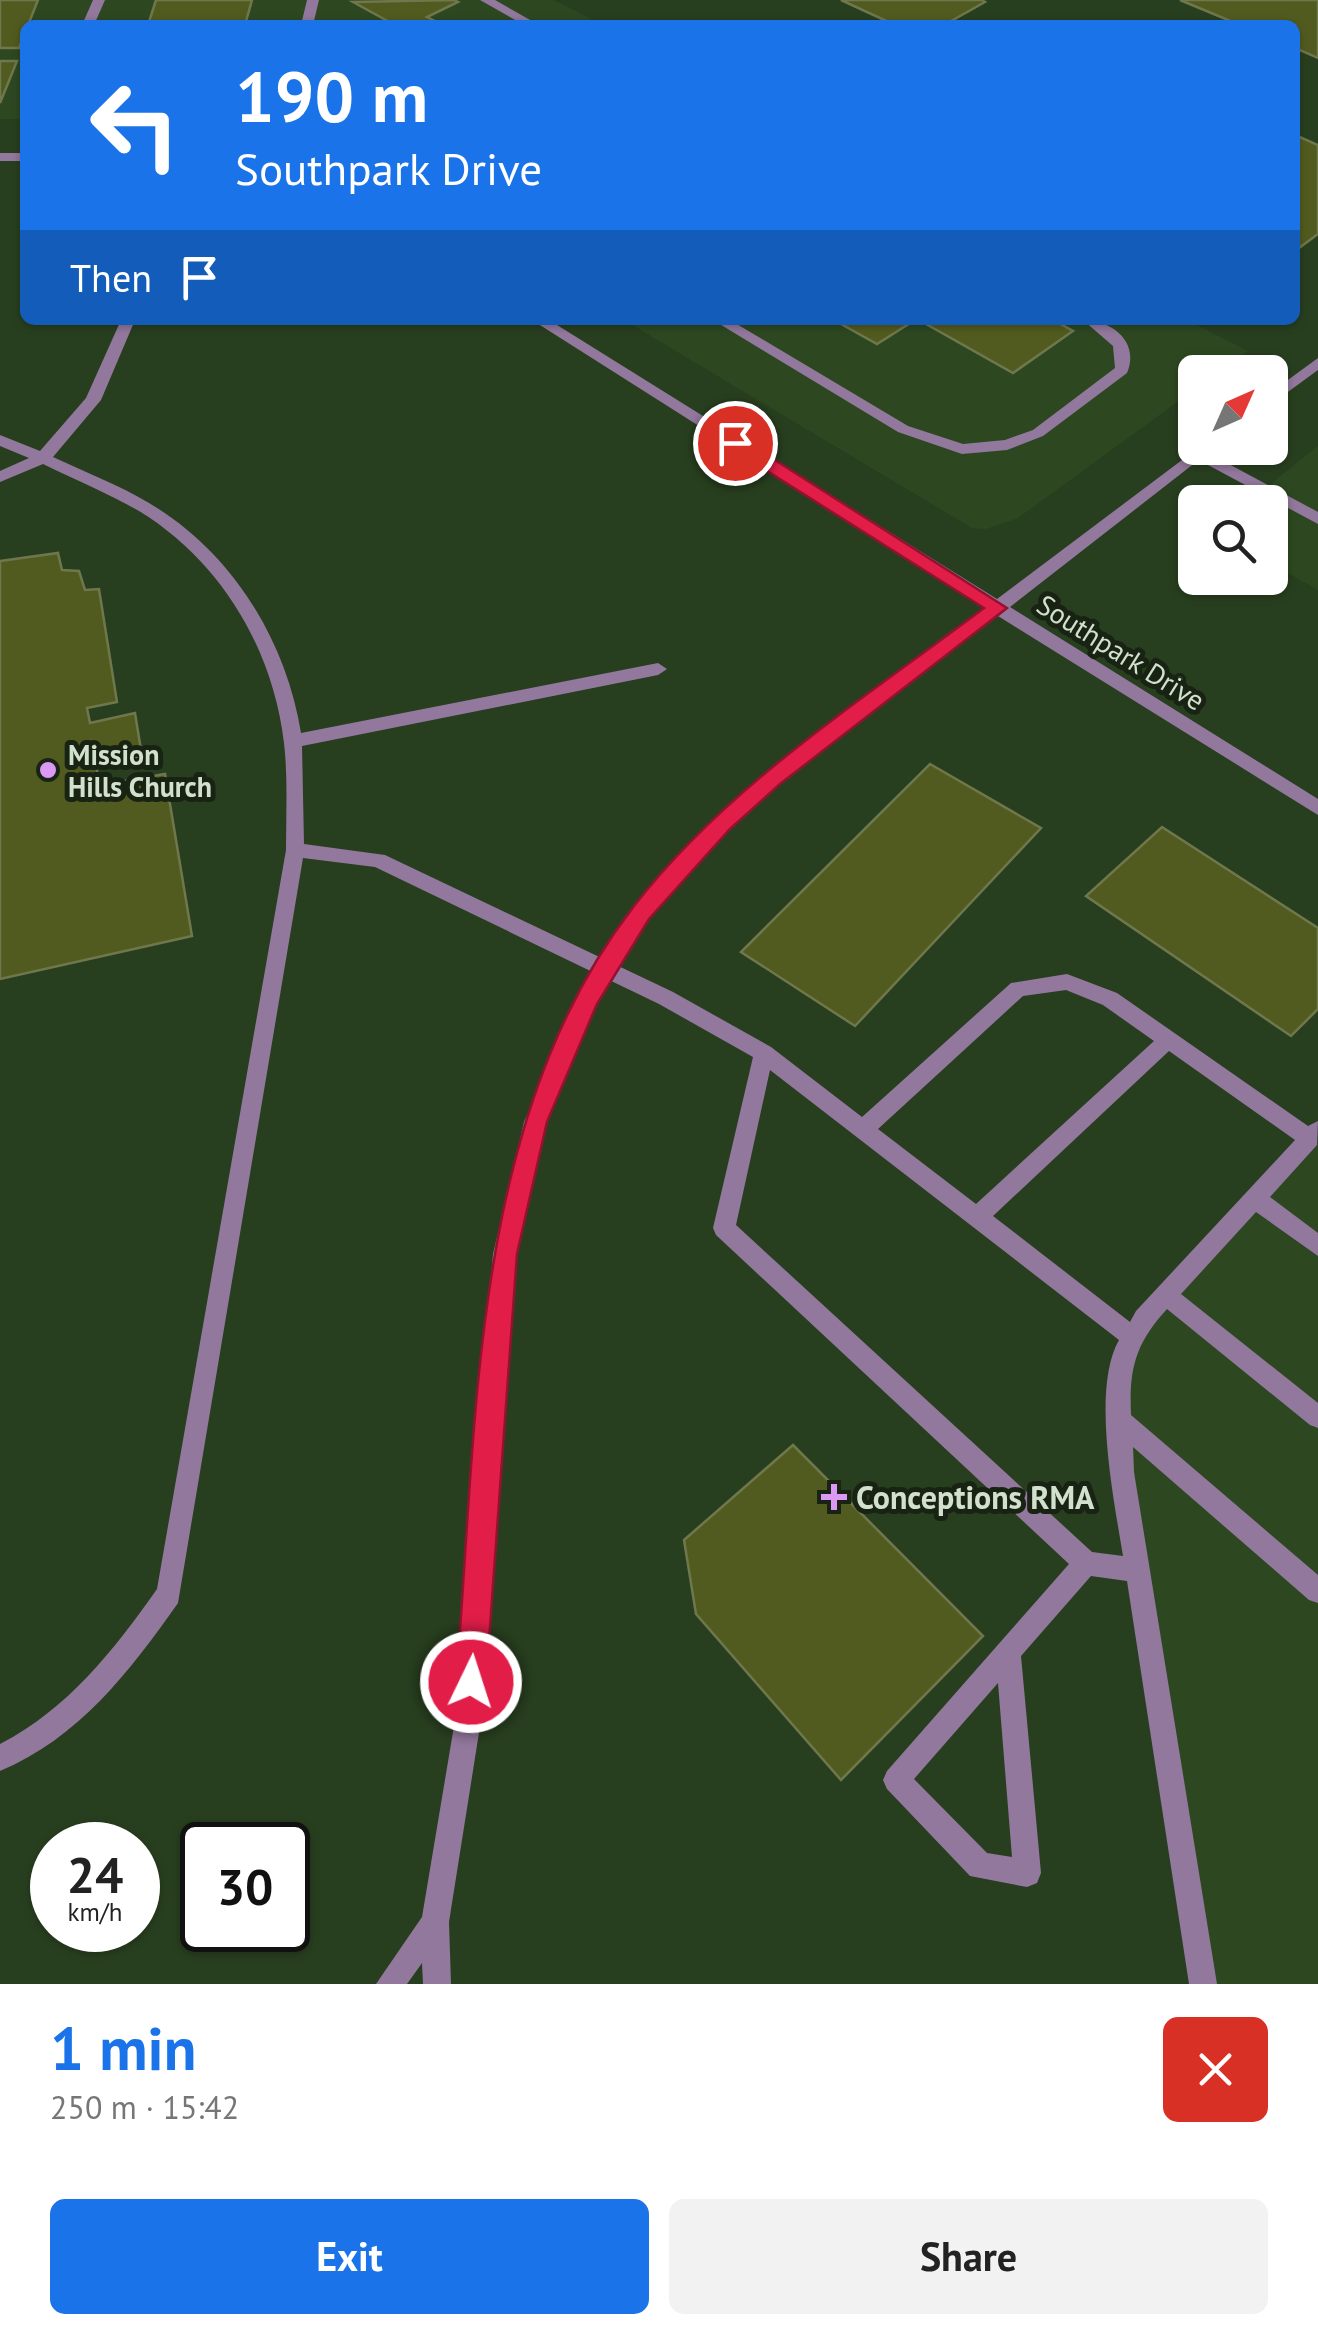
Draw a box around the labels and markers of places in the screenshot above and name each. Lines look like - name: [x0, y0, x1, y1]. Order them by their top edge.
- pin: [693, 401, 778, 486]
- place label: Mission Hills Church: [68, 736, 212, 805]
- marker: Mission Hills Church: [37, 759, 59, 781]
- place label: Conceptions RMA: [856, 1476, 1095, 1518]
- marker: Conceptions RMA: [821, 1484, 847, 1510]

